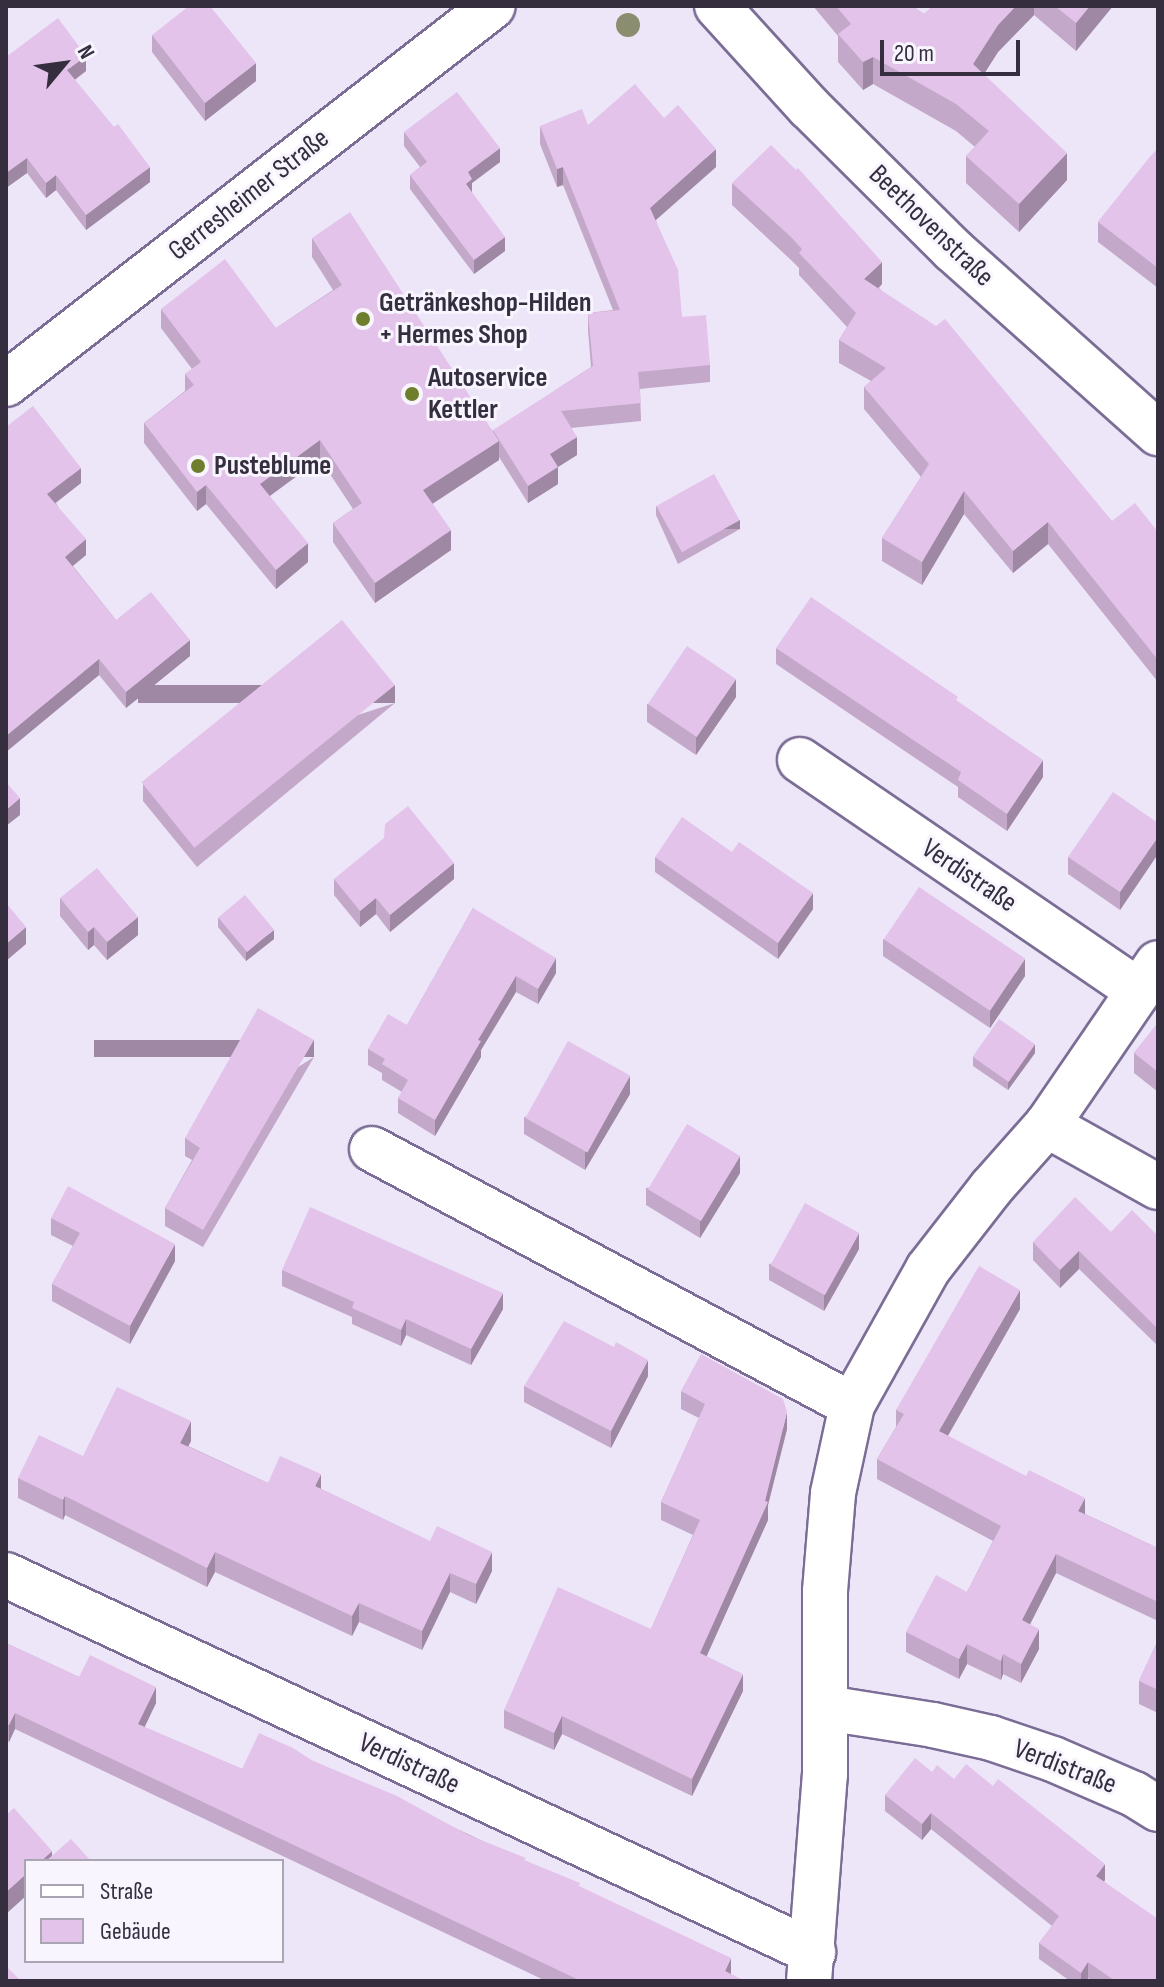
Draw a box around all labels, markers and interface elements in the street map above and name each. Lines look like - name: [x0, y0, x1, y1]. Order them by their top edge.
- north arrow: [24, 24, 104, 104]
- scale bar: [884, 24, 1024, 74]
- text: 20 m: [894, 39, 934, 68]
- text: N: [71, 40, 100, 64]
- street label: Gerresheimer Straße: [162, 122, 336, 268]
- street label: Beethovenstraße: [862, 158, 1000, 294]
- place label: Getränkeshop-Hilden + Hermes Shop: [379, 286, 592, 352]
- marker: Getränkeshop-Hilden + Hermes Shop: [354, 310, 372, 328]
- place label: Autoservice Kettler: [428, 361, 548, 427]
- marker: Autoservice Kettler: [403, 385, 421, 403]
- place label: Pusteblume: [214, 449, 331, 483]
- marker: Pusteblume: [189, 457, 207, 475]
- street label: Verdistraße: [915, 832, 1023, 920]
- street label: Verdistraße: [353, 1726, 465, 1802]
- street label: Verdistraße: [1009, 1732, 1121, 1802]
- legend: [24, 1859, 284, 1963]
- text: Straße: [100, 1877, 153, 1906]
- text: Gebäude: [100, 1917, 171, 1946]

